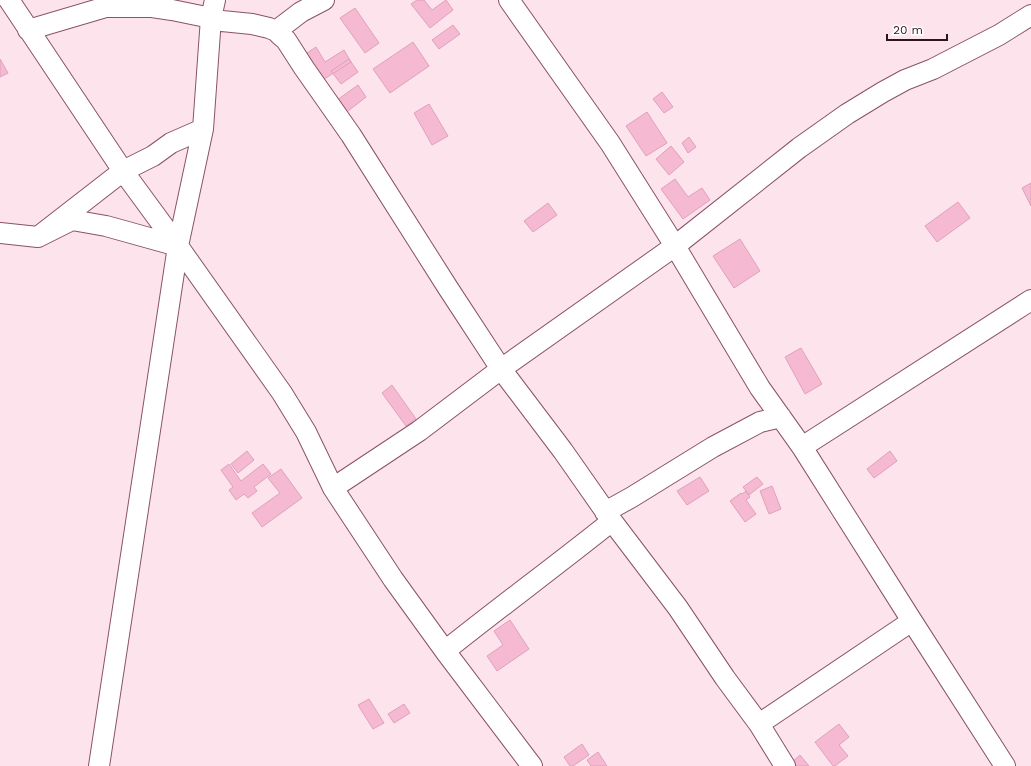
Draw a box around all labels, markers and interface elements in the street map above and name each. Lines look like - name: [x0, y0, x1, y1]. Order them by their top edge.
- scale bar: [887, 16, 947, 42]
- text: 20 m: [893, 23, 923, 37]

